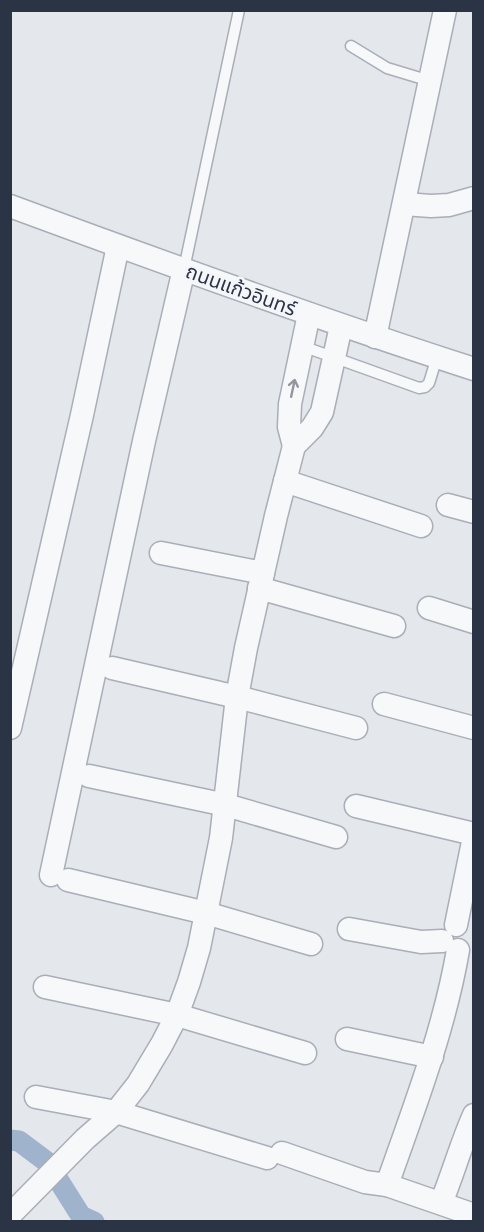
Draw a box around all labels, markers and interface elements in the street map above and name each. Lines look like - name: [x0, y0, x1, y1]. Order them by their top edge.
- street label: ถนนแก้วอินทร์: [183, 258, 301, 320]
- one-way arrow: [288, 379, 299, 399]

